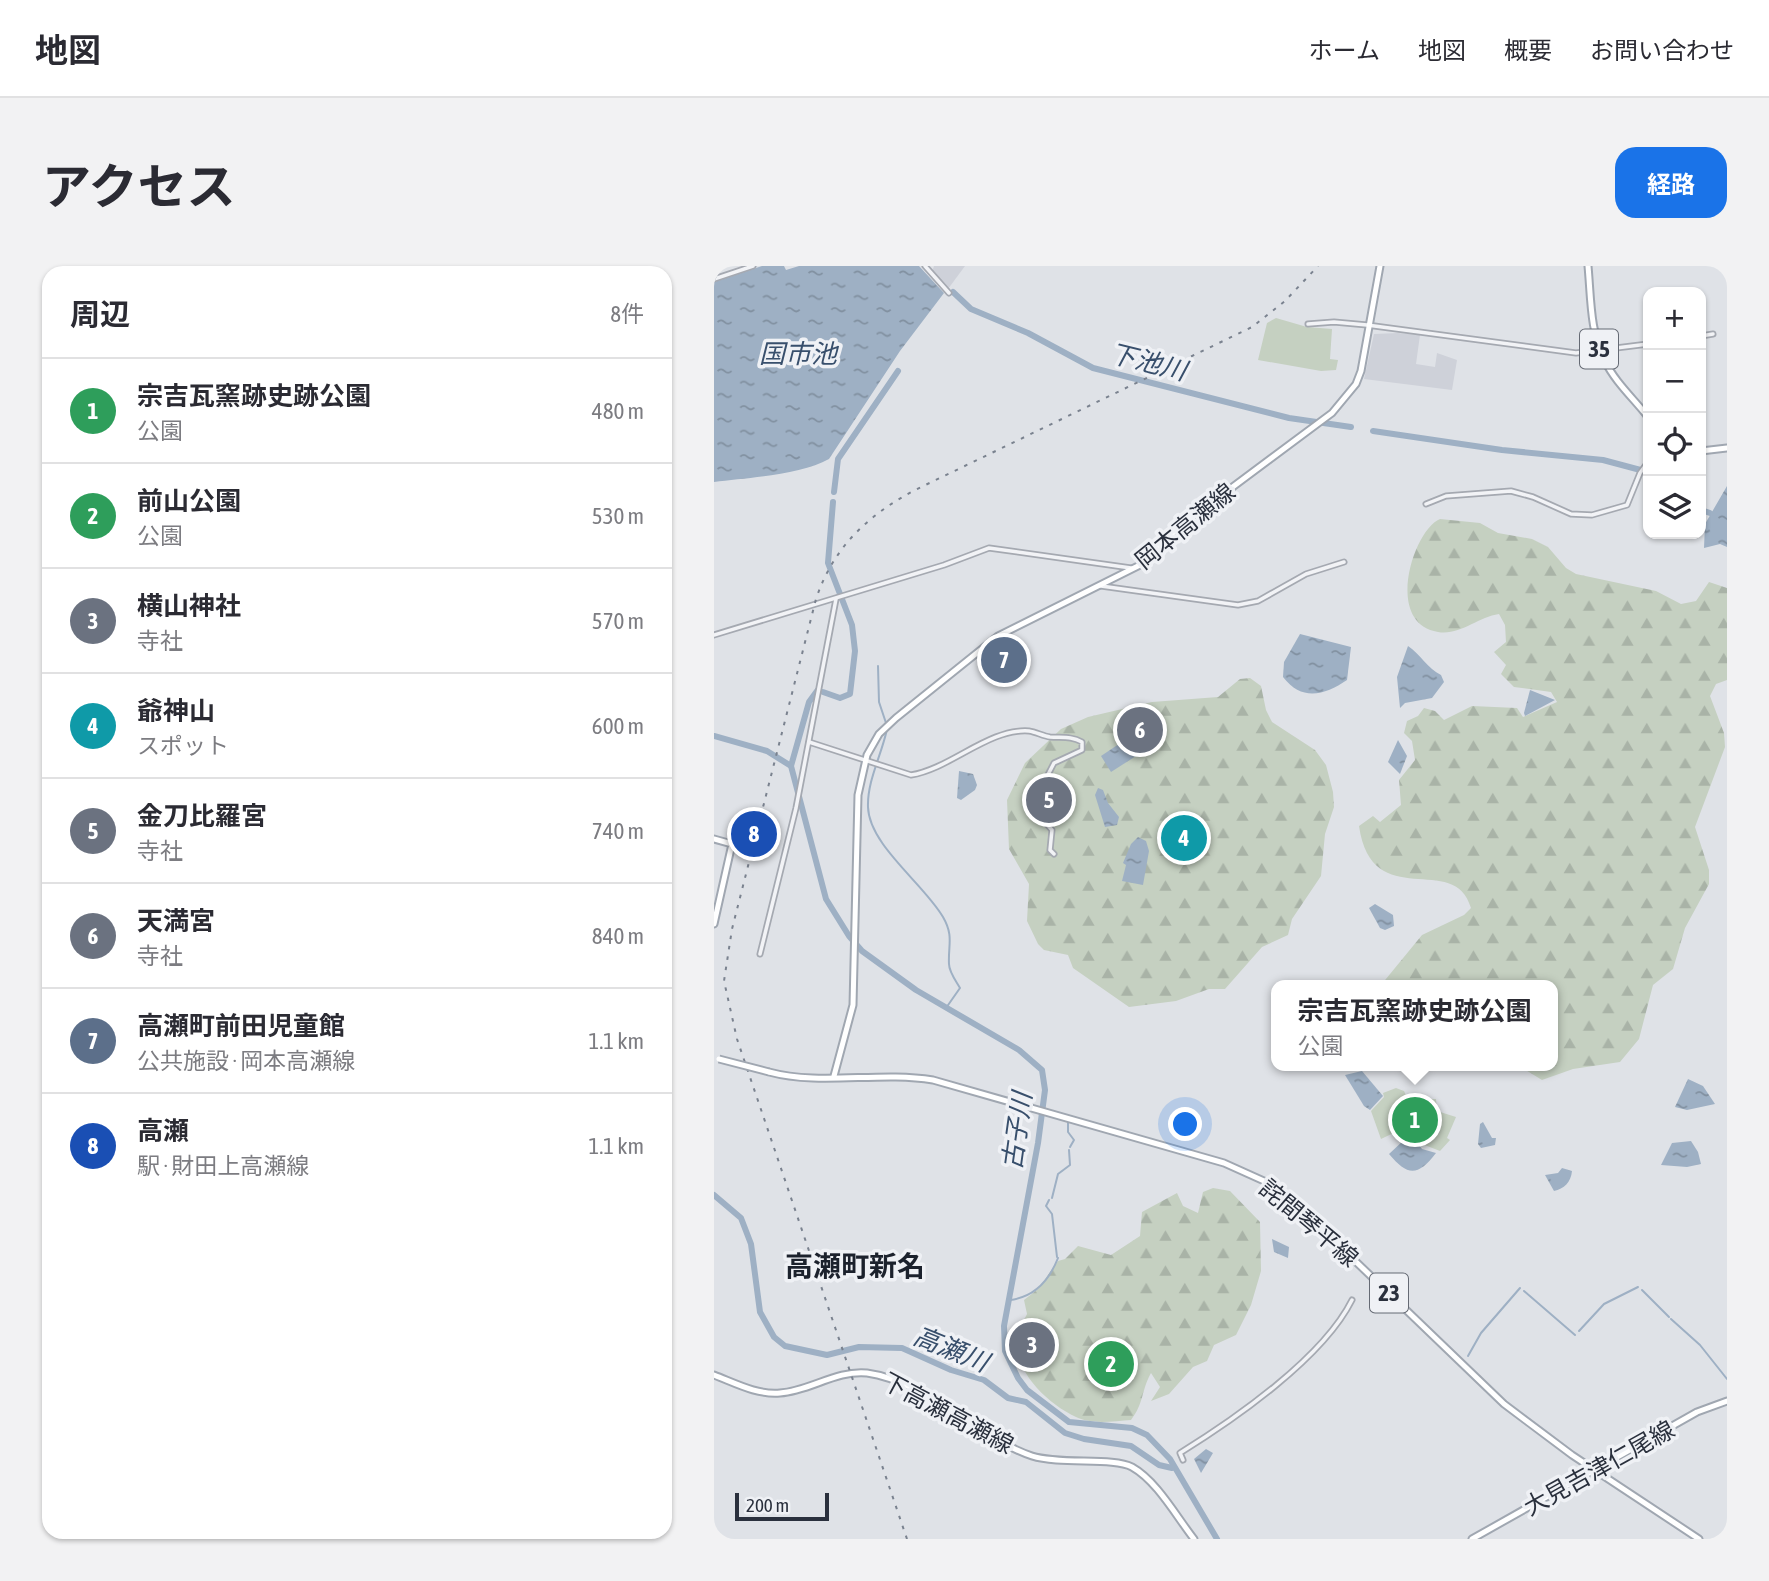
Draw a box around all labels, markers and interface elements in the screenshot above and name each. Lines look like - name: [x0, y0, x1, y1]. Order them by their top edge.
- text: 地図: [35, 31, 101, 69]
- text: ホーム: [1309, 37, 1380, 64]
- text: 地図: [1418, 37, 1466, 64]
- text: 概要: [1504, 37, 1552, 64]
- text: お問い合わせ: [1590, 37, 1734, 64]
- button: 経路: [1615, 147, 1727, 218]
- text: アクセス: [42, 158, 236, 214]
- map controls: [1643, 287, 1706, 539]
- button: +: [1643, 287, 1706, 350]
- text: 周辺: [70, 297, 130, 331]
- text: 8件: [610, 301, 644, 327]
- road number: 35: [1580, 330, 1618, 368]
- water label: 下池川: [1107, 338, 1192, 387]
- water label: 国市池: [759, 339, 840, 369]
- button: −: [1643, 350, 1706, 413]
- text: 宗吉瓦窯跡史跡公園: [137, 381, 371, 411]
- text: 1: [88, 398, 98, 424]
- text: 480 m: [592, 398, 644, 424]
- button: locate: [1643, 413, 1706, 476]
- text: 公園: [137, 418, 183, 444]
- button: layers: [1643, 476, 1706, 539]
- street label: 岡本高瀬線: [1130, 478, 1240, 574]
- text: 前山公園: [137, 486, 241, 516]
- text: 2: [88, 503, 98, 529]
- text: 530 m: [592, 503, 644, 529]
- text: 公園: [137, 523, 183, 549]
- text: 横山神社: [137, 591, 241, 621]
- text: 3: [88, 608, 98, 634]
- text: 570 m: [592, 608, 644, 634]
- text: 寺社: [137, 628, 183, 654]
- pin: 7: [981, 634, 1027, 686]
- text: 爺神山: [137, 696, 215, 726]
- pin: 6: [1117, 704, 1163, 756]
- text: 4: [88, 713, 98, 739]
- text: 600 m: [592, 713, 644, 739]
- text: スポット: [137, 733, 229, 759]
- pin: 5: [1026, 774, 1072, 826]
- text: 金刀比羅宮: [137, 801, 267, 831]
- pin: 8: [731, 808, 777, 860]
- pin: 4: [1161, 812, 1207, 864]
- text: 5: [88, 818, 98, 844]
- text: 740 m: [592, 818, 644, 844]
- text: 寺社: [137, 838, 183, 864]
- text: 天満宮: [137, 906, 215, 936]
- text: 6: [88, 923, 98, 949]
- text: 840 m: [592, 923, 644, 949]
- text: 寺社: [137, 943, 183, 969]
- popup: [1271, 980, 1558, 1071]
- text: 宗吉瓦窯跡史跡公園: [1297, 996, 1532, 1026]
- text: 高瀬町前田児童館: [137, 1011, 345, 1041]
- text: 7: [88, 1028, 98, 1054]
- text: 1.1 km: [588, 1028, 644, 1054]
- text: 公園: [1297, 1033, 1343, 1059]
- text: 公共施設 · 岡本高瀬線: [137, 1048, 355, 1074]
- water label: 古子川: [997, 1087, 1038, 1172]
- pin: 1: [1392, 1094, 1438, 1146]
- your location: [1168, 1107, 1202, 1141]
- text: 高瀬: [137, 1116, 189, 1146]
- text: 8: [88, 1133, 98, 1159]
- text: 1.1 km: [588, 1133, 644, 1159]
- text: 駅 · 財田上高瀬線: [137, 1153, 309, 1179]
- street label: 詫間琴平線: [1254, 1174, 1364, 1272]
- district label: 高瀬町新名: [785, 1250, 925, 1282]
- road number: 23: [1370, 1274, 1408, 1312]
- pin: 3: [1009, 1319, 1055, 1371]
- water label: 高瀬川: [909, 1320, 996, 1379]
- pin: 2: [1088, 1338, 1134, 1390]
- street label: 下高瀬高瀬線: [878, 1367, 1018, 1459]
- street label: 大見吉津仁尾線: [1519, 1415, 1679, 1521]
- scale bar: [735, 1490, 830, 1522]
- text: 200 m: [746, 1494, 789, 1516]

